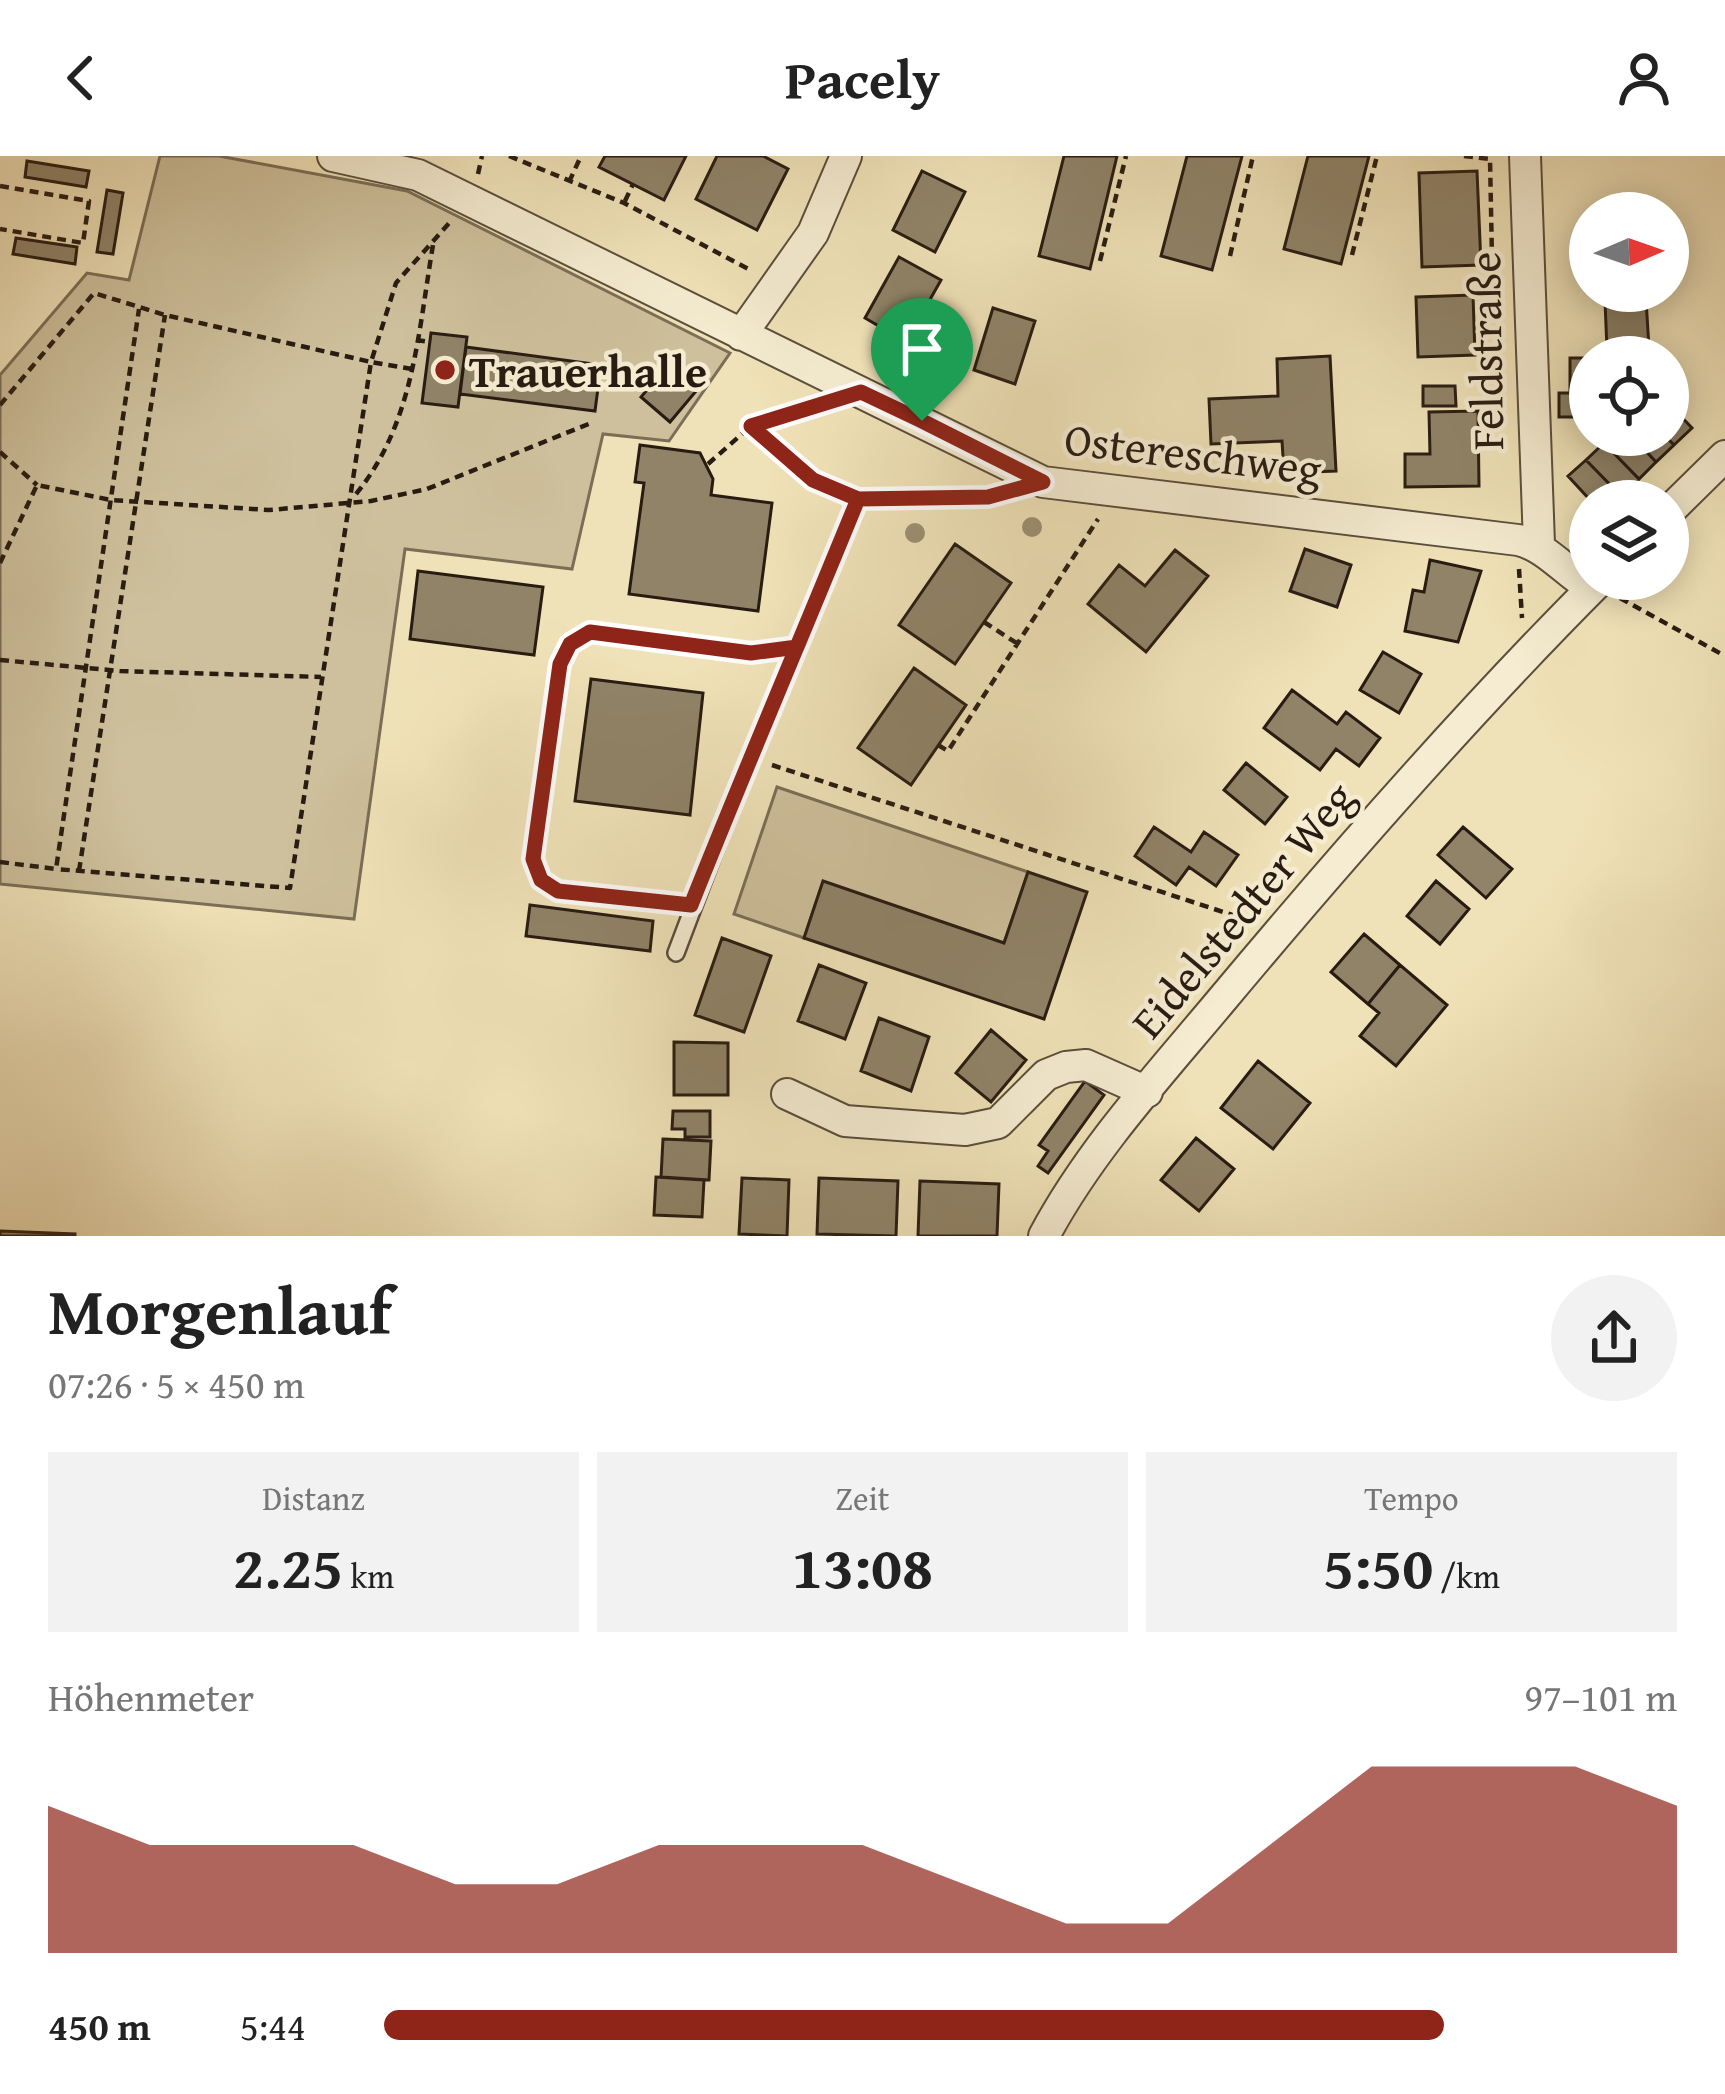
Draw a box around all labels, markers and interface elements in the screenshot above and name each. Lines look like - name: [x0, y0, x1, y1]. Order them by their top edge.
- text: Pacely: [785, 39, 940, 118]
- icon: back: [48, 45, 114, 111]
- icon: person: [1611, 45, 1677, 111]
- north arrow: [1569, 192, 1689, 312]
- map controls: [1569, 192, 1689, 600]
- street label: Feldstraße: [1451, 251, 1519, 451]
- pin: [871, 298, 973, 421]
- icon: arrive: [889, 316, 955, 382]
- button: locate: [1569, 336, 1689, 456]
- place label: Trauerhalle: [469, 338, 707, 403]
- marker: Trauerhalle: [432, 357, 458, 383]
- street label: Ostereschweg: [1061, 405, 1326, 501]
- button: layers: [1569, 480, 1689, 600]
- street label: Eidelstedter Weg: [1115, 766, 1369, 1052]
- text: Morgenlauf: [48, 1261, 392, 1358]
- button: share: [1551, 1275, 1677, 1401]
- text: 07:26 · 5 × 450 m: [48, 1355, 305, 1412]
- text: Distanz: [262, 1474, 365, 1522]
- text: Zeit: [836, 1474, 889, 1522]
- text: Tempo: [1364, 1474, 1459, 1522]
- text: 2.25: [233, 1522, 343, 1610]
- text: 13:08: [792, 1522, 933, 1610]
- text: 5:50: [1323, 1522, 1433, 1610]
- text: km: [343, 1552, 394, 1600]
- text: /km: [1433, 1552, 1500, 1600]
- text: Höhenmeter: [48, 1668, 254, 1725]
- text: 97–101 m: [1524, 1668, 1677, 1725]
- text: 450 m: [48, 1997, 151, 2054]
- text: 5:44: [240, 1997, 306, 2054]

